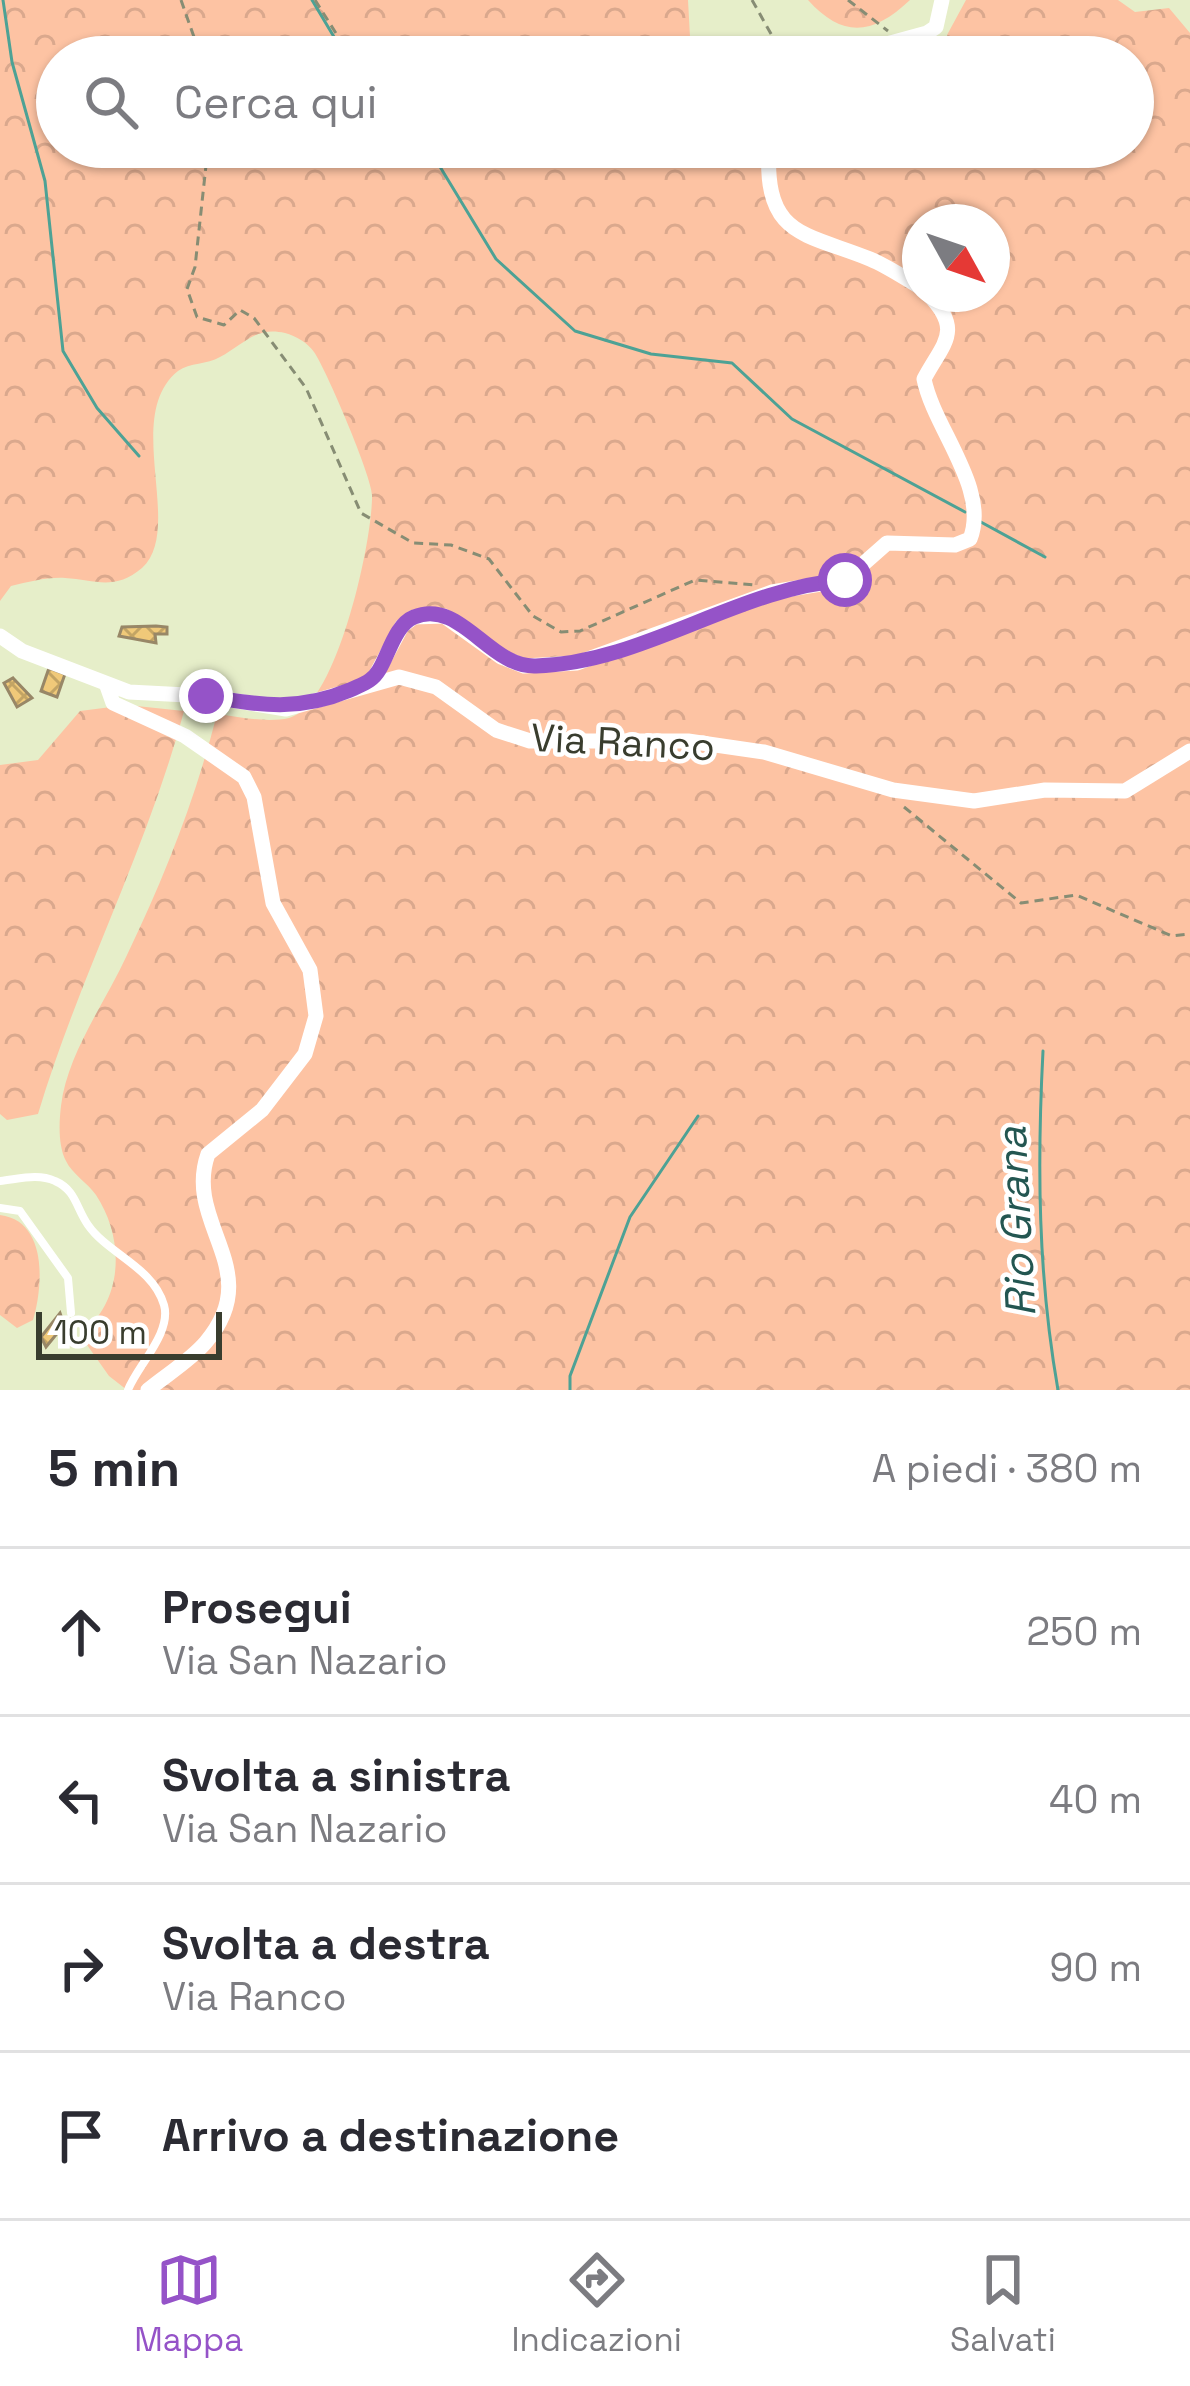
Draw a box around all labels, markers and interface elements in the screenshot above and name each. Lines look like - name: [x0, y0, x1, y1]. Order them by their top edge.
- search box: [36, 36, 1154, 168]
- icon: search: [78, 69, 144, 135]
- text: Cerca qui: [174, 74, 378, 131]
- north arrow: [902, 204, 1010, 312]
- route start: [818, 553, 872, 607]
- route end: [179, 669, 233, 723]
- street label: Via Ranco: [530, 713, 716, 771]
- water label: Rio Grana: [985, 1125, 1047, 1318]
- scale bar: [36, 1306, 222, 1359]
- text: 100 m: [54, 1312, 147, 1354]
- text: 5 min: [48, 1436, 180, 1501]
- text: A piedi · 380 m: [872, 1444, 1142, 1493]
- text: Prosegui: [162, 1579, 352, 1636]
- icon: ahead: [48, 1599, 114, 1665]
- text: 250 m: [1027, 1607, 1142, 1656]
- text: Via San Nazario: [162, 1636, 448, 1685]
- text: Svolta a sinistra: [162, 1747, 510, 1804]
- icon: left: [48, 1767, 114, 1833]
- text: 40 m: [1049, 1775, 1142, 1824]
- text: Via San Nazario: [162, 1804, 448, 1853]
- text: Svolta a destra: [162, 1915, 490, 1972]
- icon: right: [48, 1935, 114, 2001]
- text: 90 m: [1050, 1943, 1142, 1992]
- text: Via Ranco: [162, 1972, 347, 2021]
- icon: arrive: [48, 2103, 114, 2169]
- text: Arrivo a destinazione: [162, 2107, 619, 2164]
- tab: Mappa: [134, 2247, 243, 2361]
- tab: Indicazioni: [511, 2247, 682, 2361]
- tab: Salvati: [950, 2247, 1056, 2361]

